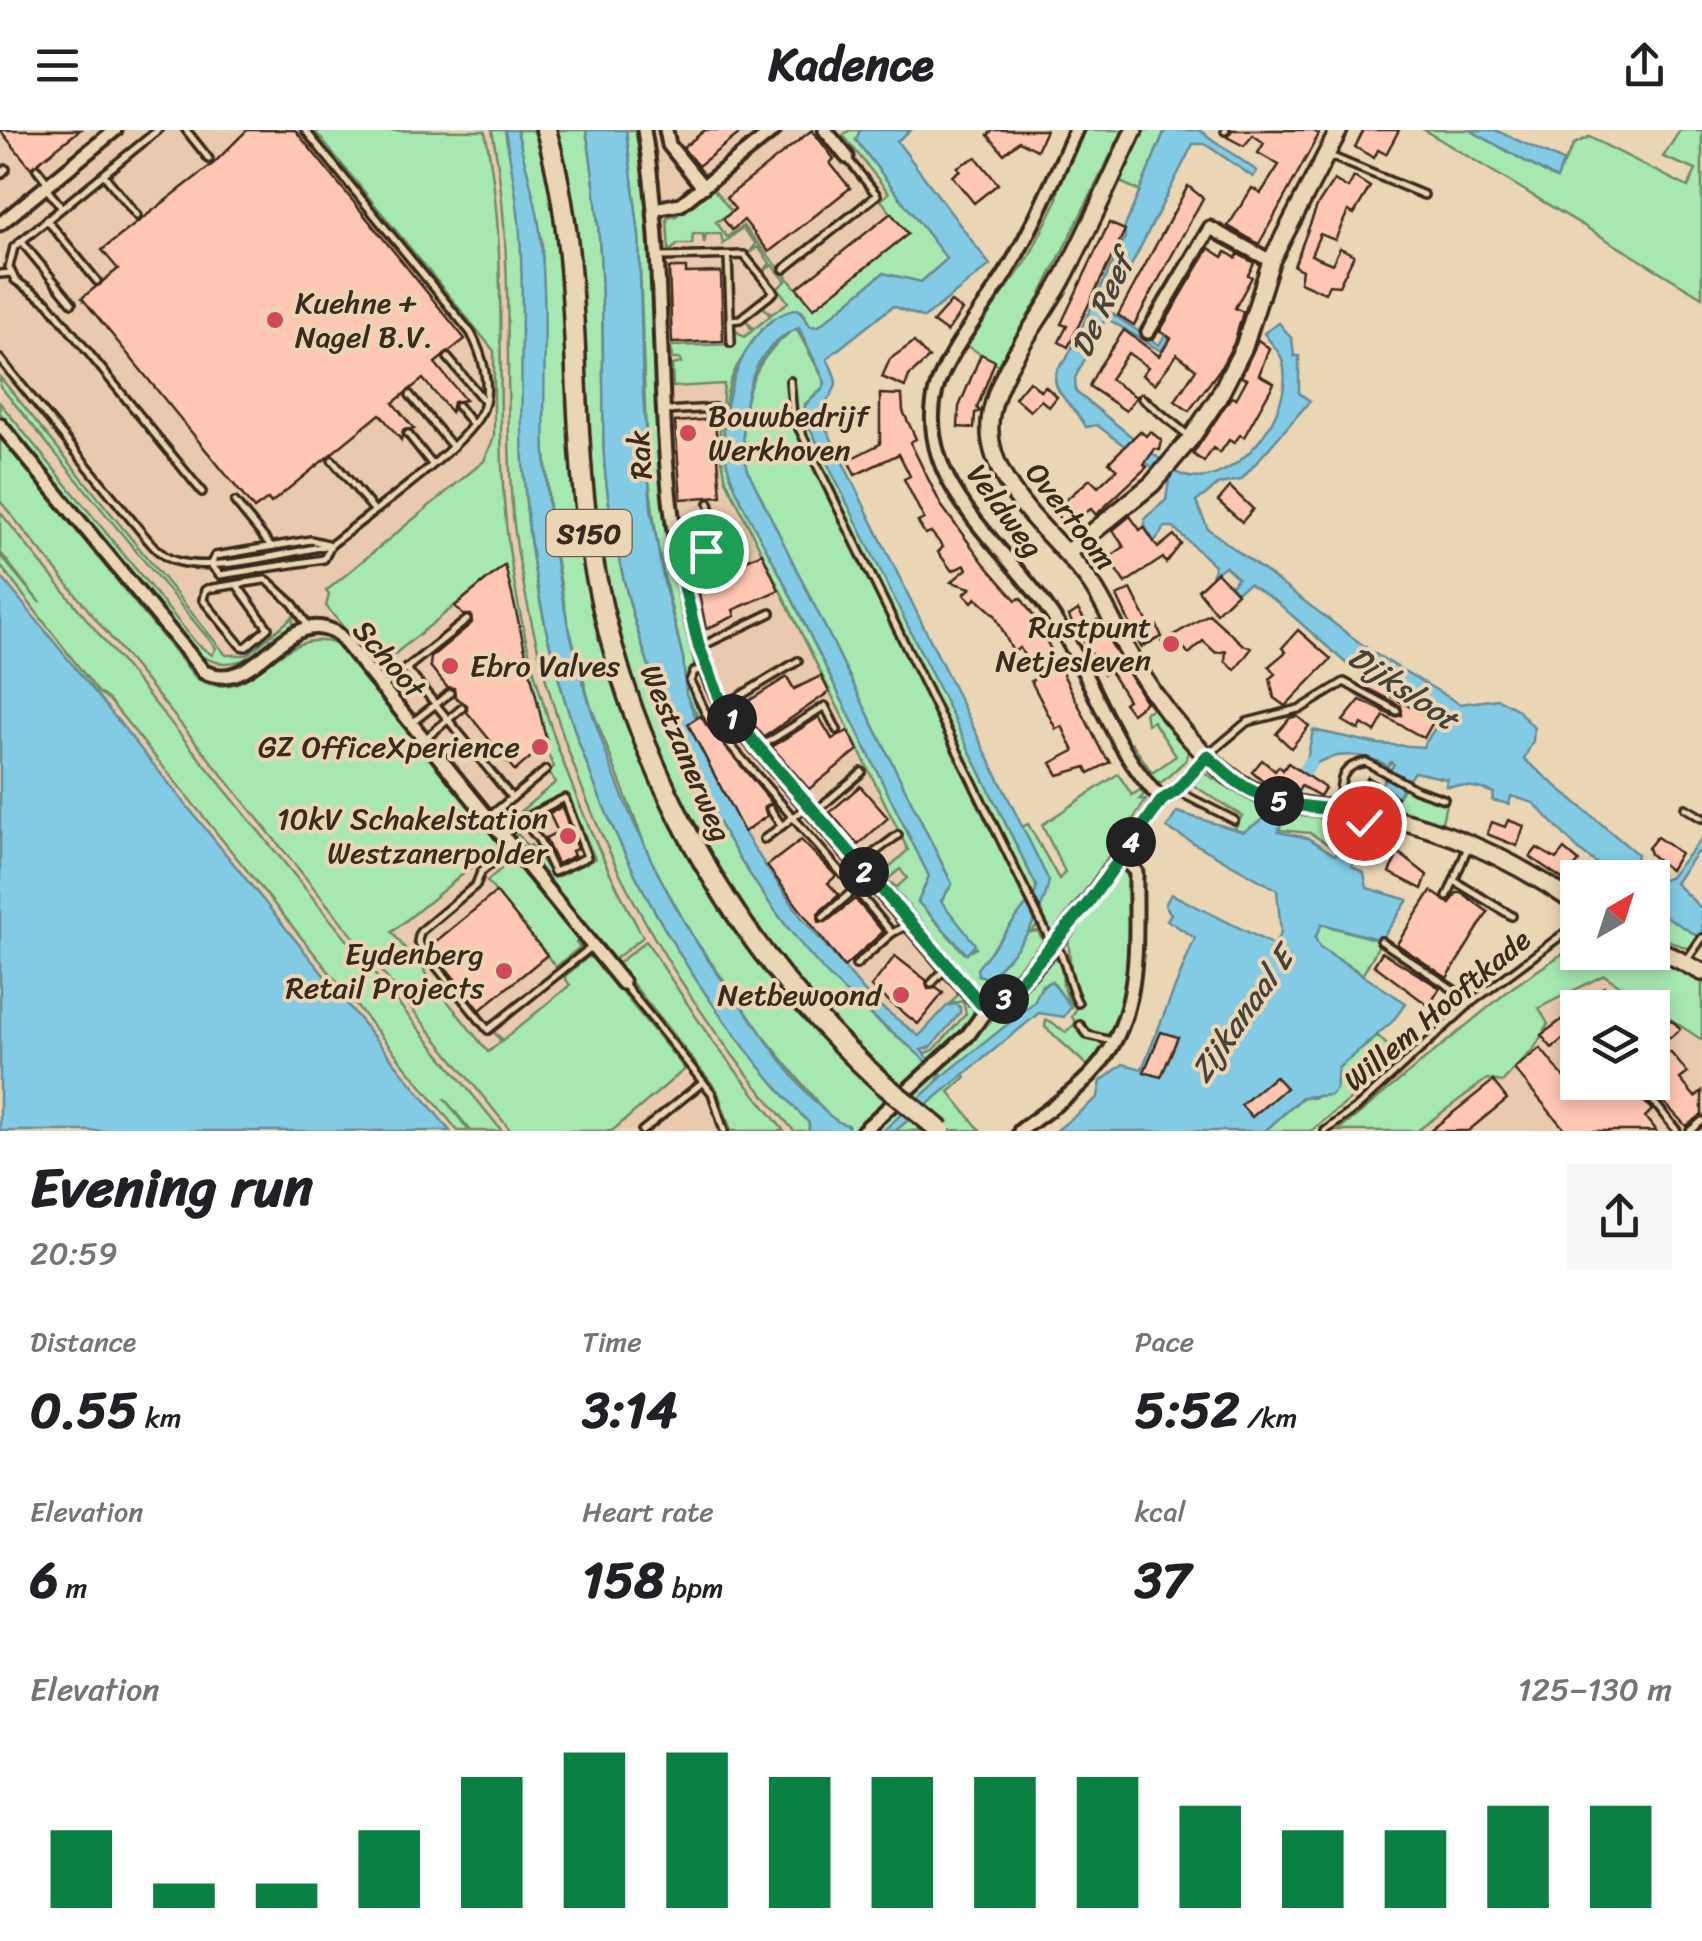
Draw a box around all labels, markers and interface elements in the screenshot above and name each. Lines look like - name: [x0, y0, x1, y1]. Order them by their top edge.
- text: Kadence: [768, 25, 934, 105]
- icon: menu: [30, 38, 85, 93]
- icon: share: [1617, 38, 1672, 93]
- water label: De Reef: [1054, 235, 1154, 367]
- place label: Kuehne + Nagel B.V.: [295, 276, 433, 364]
- marker: Kuehne + Nagel B.V.: [264, 309, 286, 331]
- place label: Bouwbedrijf Werkhoven: [708, 389, 872, 477]
- marker: Bouwbedrijf Werkhoven: [677, 422, 699, 444]
- street label: Rak: [611, 428, 669, 481]
- street label: Overtoom: [1011, 450, 1131, 582]
- street label: Veldweg: [952, 452, 1058, 570]
- pin: [664, 509, 749, 594]
- road number: S150: [546, 510, 632, 556]
- icon: arrive: [679, 524, 734, 579]
- place label: Rustpunt Netjesleven: [996, 600, 1151, 688]
- street label: Schoot: [338, 607, 441, 713]
- water label: Dijksloot: [1336, 630, 1474, 748]
- marker: Rustpunt Netjesleven: [1160, 633, 1182, 655]
- place label: Ebro Valves: [470, 639, 620, 693]
- marker: Ebro Valves: [439, 655, 461, 677]
- street label: Westzanerweg: [624, 655, 748, 851]
- pin: 1: [707, 694, 757, 744]
- text: 1: [726, 694, 738, 743]
- place label: GZ OfficeXperience: [258, 720, 520, 774]
- marker: GZ OfficeXperience: [529, 736, 551, 758]
- pin: 5: [1254, 776, 1304, 826]
- text: 5: [1270, 776, 1288, 825]
- pin: [1322, 781, 1407, 866]
- place label: 10kV Schakelstation Westzanerpolder: [277, 792, 550, 880]
- icon: check: [1337, 796, 1392, 851]
- pin: 4: [1106, 817, 1156, 867]
- text: 4: [1122, 817, 1140, 866]
- marker: 10kV Schakelstation Westzanerpolder: [557, 825, 579, 847]
- pin: 2: [839, 847, 889, 897]
- text: 2: [856, 847, 872, 896]
- north arrow: [1560, 860, 1670, 970]
- map controls: [1560, 860, 1670, 1100]
- street label: Willem Hooftkade: [1331, 915, 1543, 1105]
- place label: Eydenberg Retail Projects: [286, 927, 484, 1015]
- water label: Zijkanaal E: [1174, 929, 1314, 1095]
- marker: Eydenberg Retail Projects: [493, 960, 515, 982]
- place label: Netbewoond: [717, 968, 883, 1022]
- pin: 3: [979, 974, 1029, 1024]
- text: 3: [996, 974, 1012, 1023]
- marker: Netbewoond: [890, 984, 912, 1006]
- button: layers: [1560, 990, 1670, 1100]
- text: Evening run: [30, 1139, 313, 1236]
- button: share: [1567, 1164, 1672, 1269]
- text: 20:59: [30, 1225, 118, 1282]
- text: Distance: [30, 1317, 136, 1366]
- text: Time: [582, 1317, 642, 1366]
- text: Pace: [1135, 1317, 1194, 1366]
- text: 0.55: [30, 1366, 138, 1455]
- text: 3:14: [582, 1366, 678, 1455]
- text: 5:52: [1135, 1366, 1240, 1455]
- text: km: [138, 1393, 181, 1442]
- text: /km: [1240, 1393, 1297, 1442]
- text: Elevation: [30, 1487, 143, 1536]
- text: Heart rate: [582, 1487, 714, 1536]
- text: kcal: [1135, 1487, 1186, 1536]
- text: 6: [30, 1536, 58, 1625]
- text: 158: [582, 1536, 664, 1625]
- text: 37: [1135, 1536, 1191, 1625]
- text: m: [58, 1563, 87, 1612]
- text: bpm: [664, 1563, 723, 1612]
- text: Elevation: [30, 1661, 160, 1718]
- text: 125–130 m: [1518, 1661, 1672, 1718]

